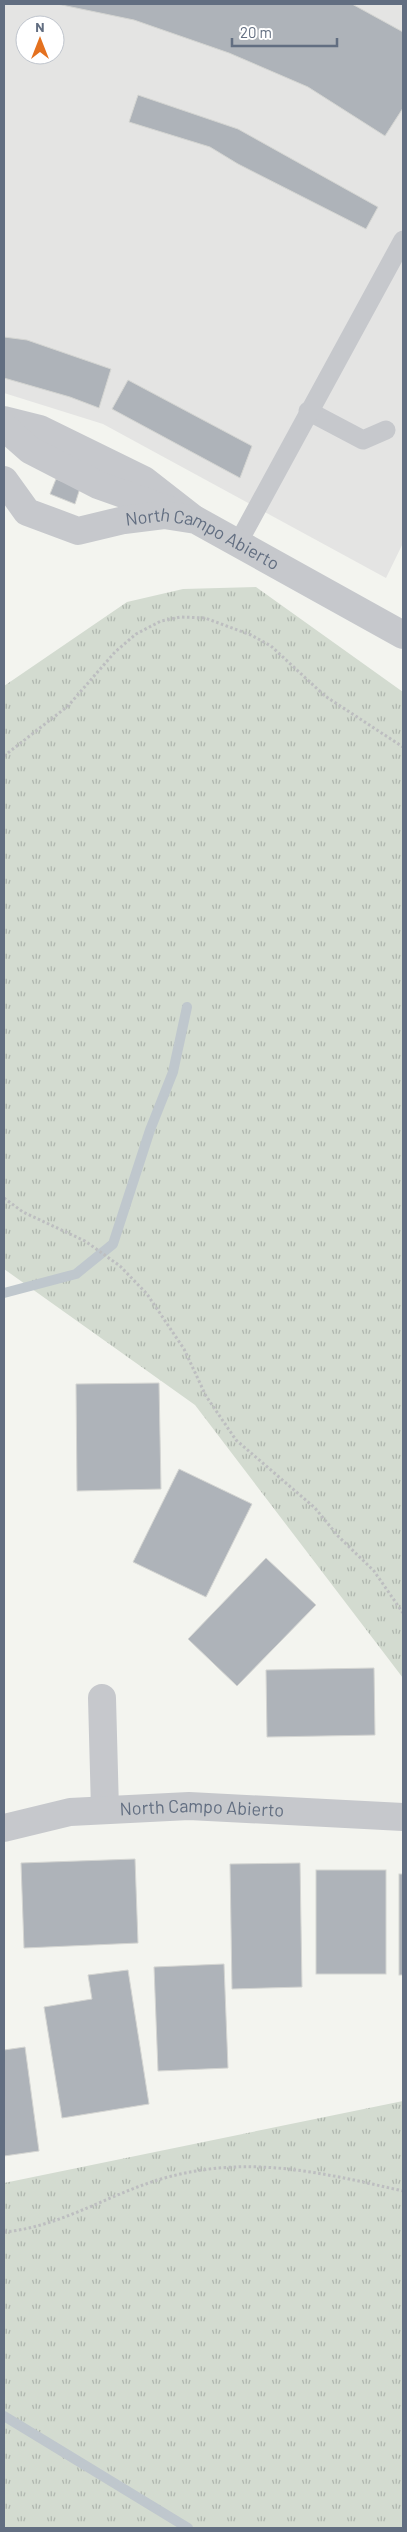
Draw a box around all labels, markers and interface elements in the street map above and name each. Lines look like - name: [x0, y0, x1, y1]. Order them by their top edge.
- north arrow: [15, 15, 65, 65]
- scale bar: [232, 15, 337, 47]
- text: N: [35, 18, 45, 35]
- text: 20 m: [240, 23, 272, 41]
- street label: North Campo Abierto: [124, 503, 284, 574]
- street label: North Campo Abierto: [119, 1794, 285, 1821]

